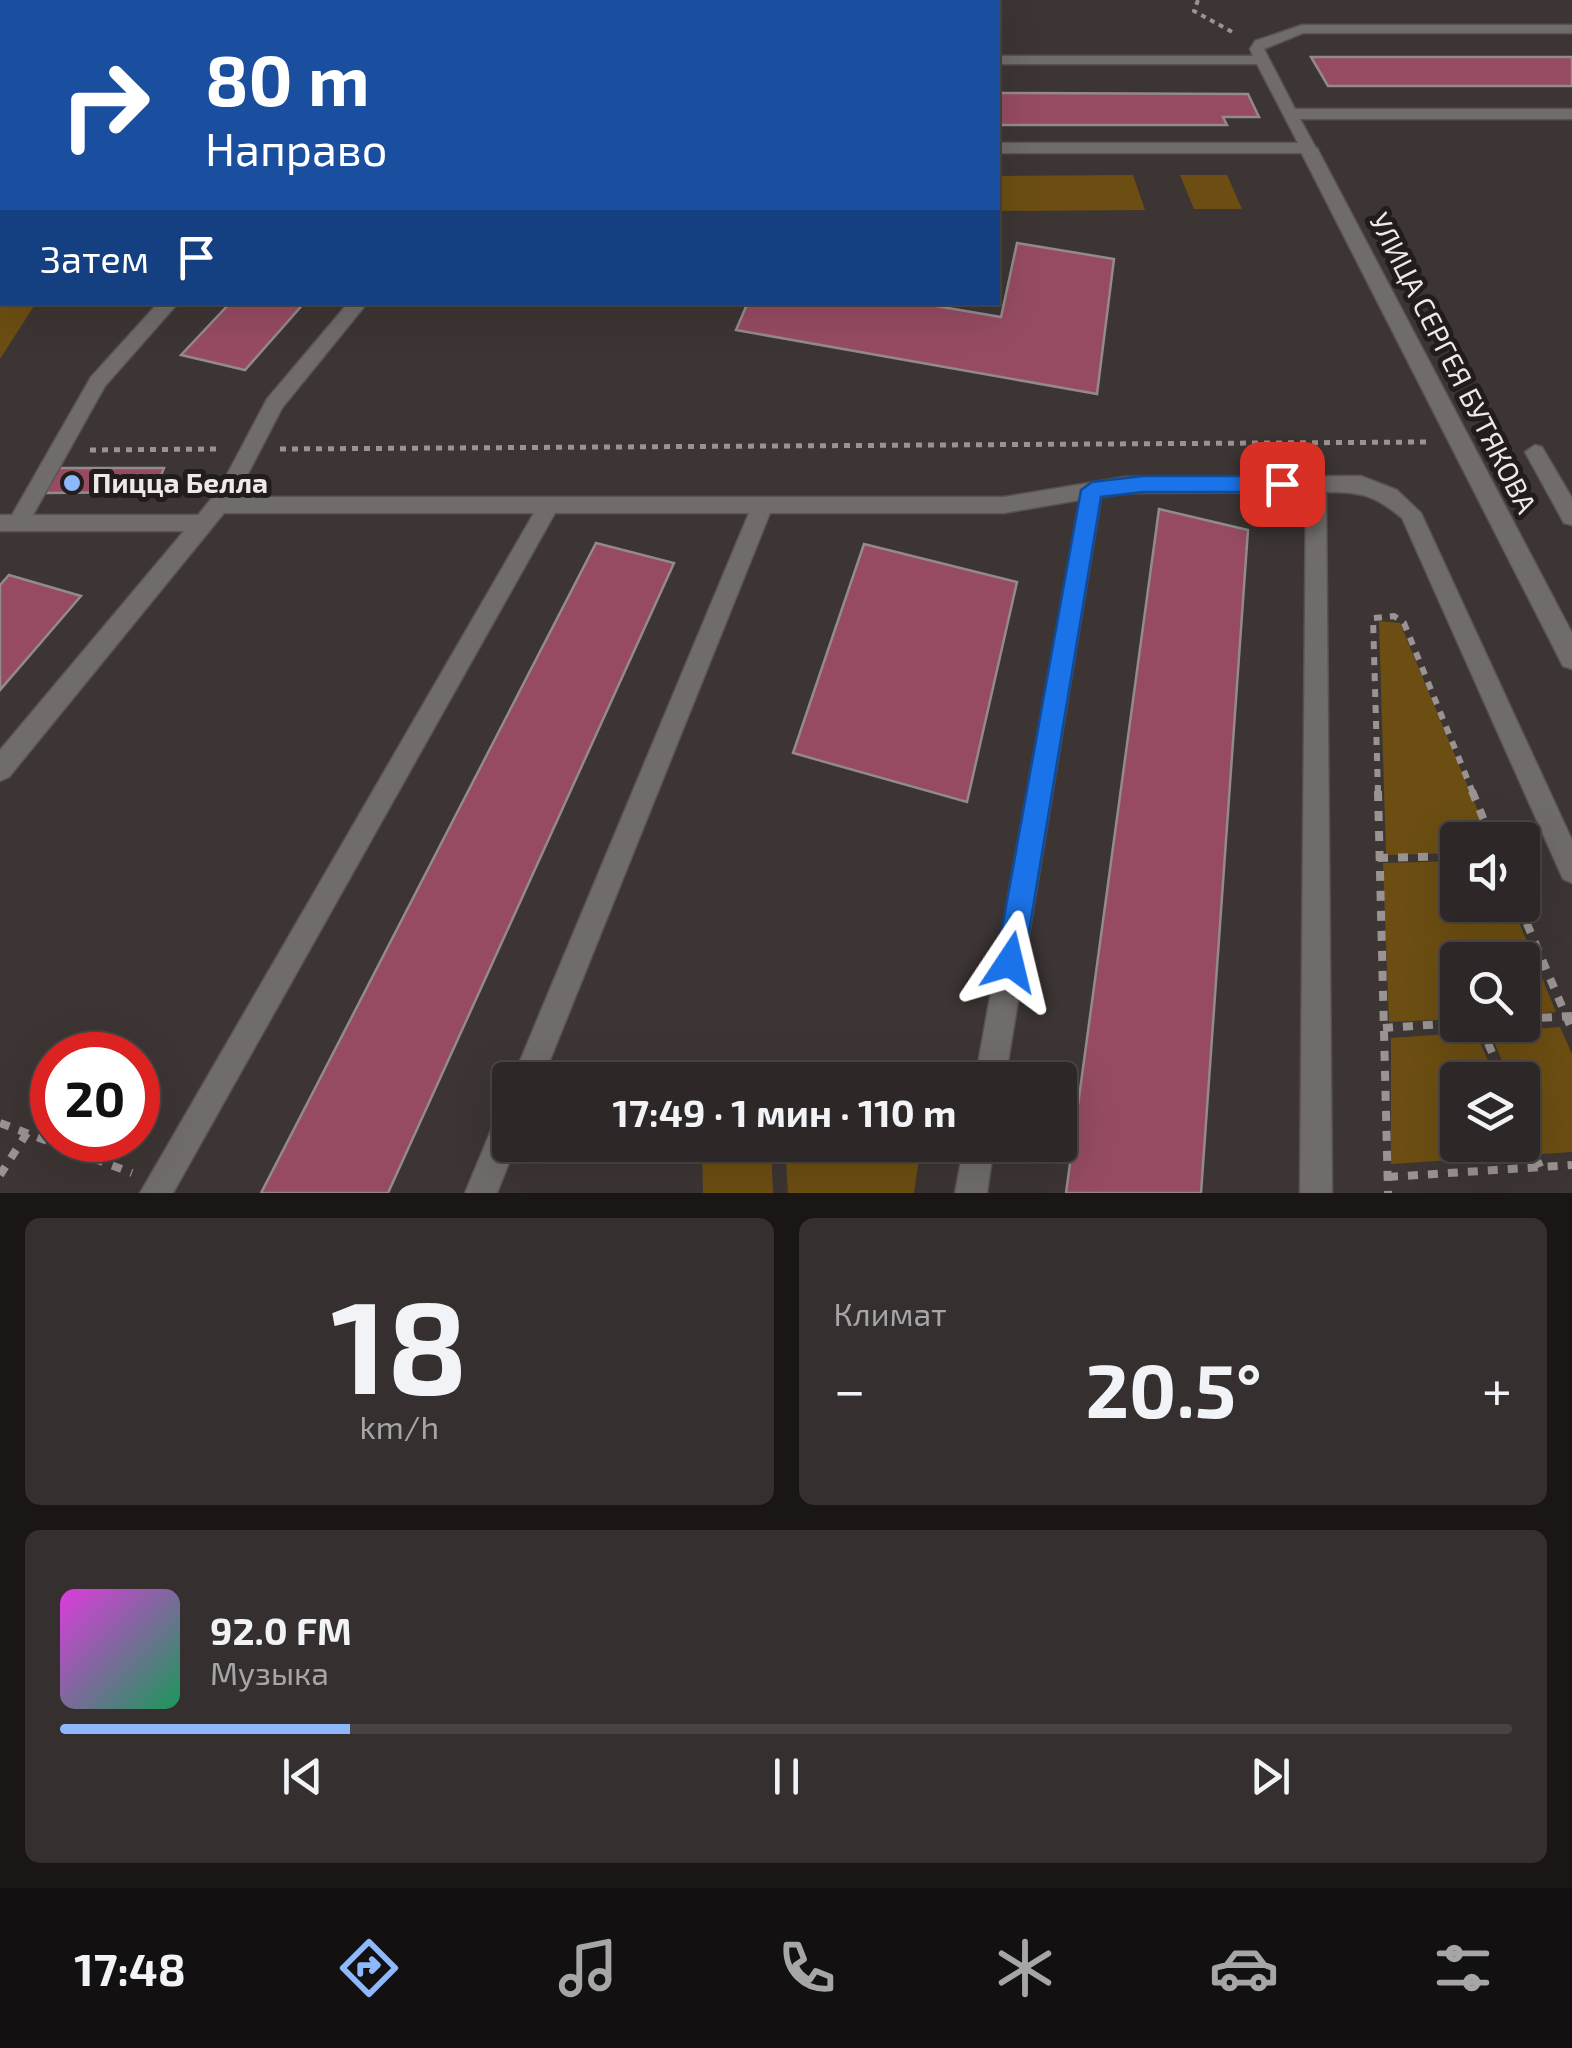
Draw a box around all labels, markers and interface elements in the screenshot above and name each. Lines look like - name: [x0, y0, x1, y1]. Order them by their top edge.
- text: 80 m: [205, 36, 370, 120]
- icon: right: [40, 40, 170, 170]
- text: Направо: [205, 121, 387, 175]
- street label: УЛИЦА СЕРГЕЯ БУТЯКОВА: [1363, 207, 1545, 519]
- icon: arrive: [169, 230, 224, 285]
- text: Затем: [40, 235, 149, 281]
- pin: [1240, 442, 1325, 527]
- icon: arrive: [1255, 457, 1310, 512]
- place label: Пицца Белла: [92, 465, 268, 499]
- marker: Пицца Белла: [61, 472, 83, 494]
- map controls: [1440, 822, 1540, 1162]
- button: sound: [1440, 822, 1540, 922]
- position arrow: [958, 910, 1062, 1014]
- button: search: [1440, 942, 1540, 1042]
- speed limit sign: 20: [30, 1032, 160, 1162]
- button: layers: [1440, 1062, 1540, 1162]
- text: 17:49 · 1 мин · 110 m: [613, 1089, 956, 1135]
- text: 18: [331, 1264, 468, 1420]
- text: Климат: [834, 1294, 947, 1332]
- text: 20.5°: [1085, 1343, 1262, 1433]
- text: −: [834, 1355, 866, 1421]
- text: +: [1482, 1355, 1512, 1421]
- text: km/h: [360, 1407, 439, 1445]
- text: 92.0 FM: [210, 1607, 352, 1653]
- text: Музыка: [210, 1653, 329, 1691]
- icon: previous: [275, 1749, 330, 1804]
- icon: pause: [759, 1749, 814, 1804]
- icon: next: [1243, 1749, 1298, 1804]
- icon: directions: [334, 1933, 404, 2003]
- icon: music: [553, 1933, 623, 2003]
- icon: phone: [772, 1933, 842, 2003]
- icon: climate: [990, 1933, 1060, 2003]
- icon: car: [1209, 1933, 1279, 2003]
- icon: filters: [1428, 1933, 1498, 2003]
- text: 17:48: [74, 1941, 186, 1995]

